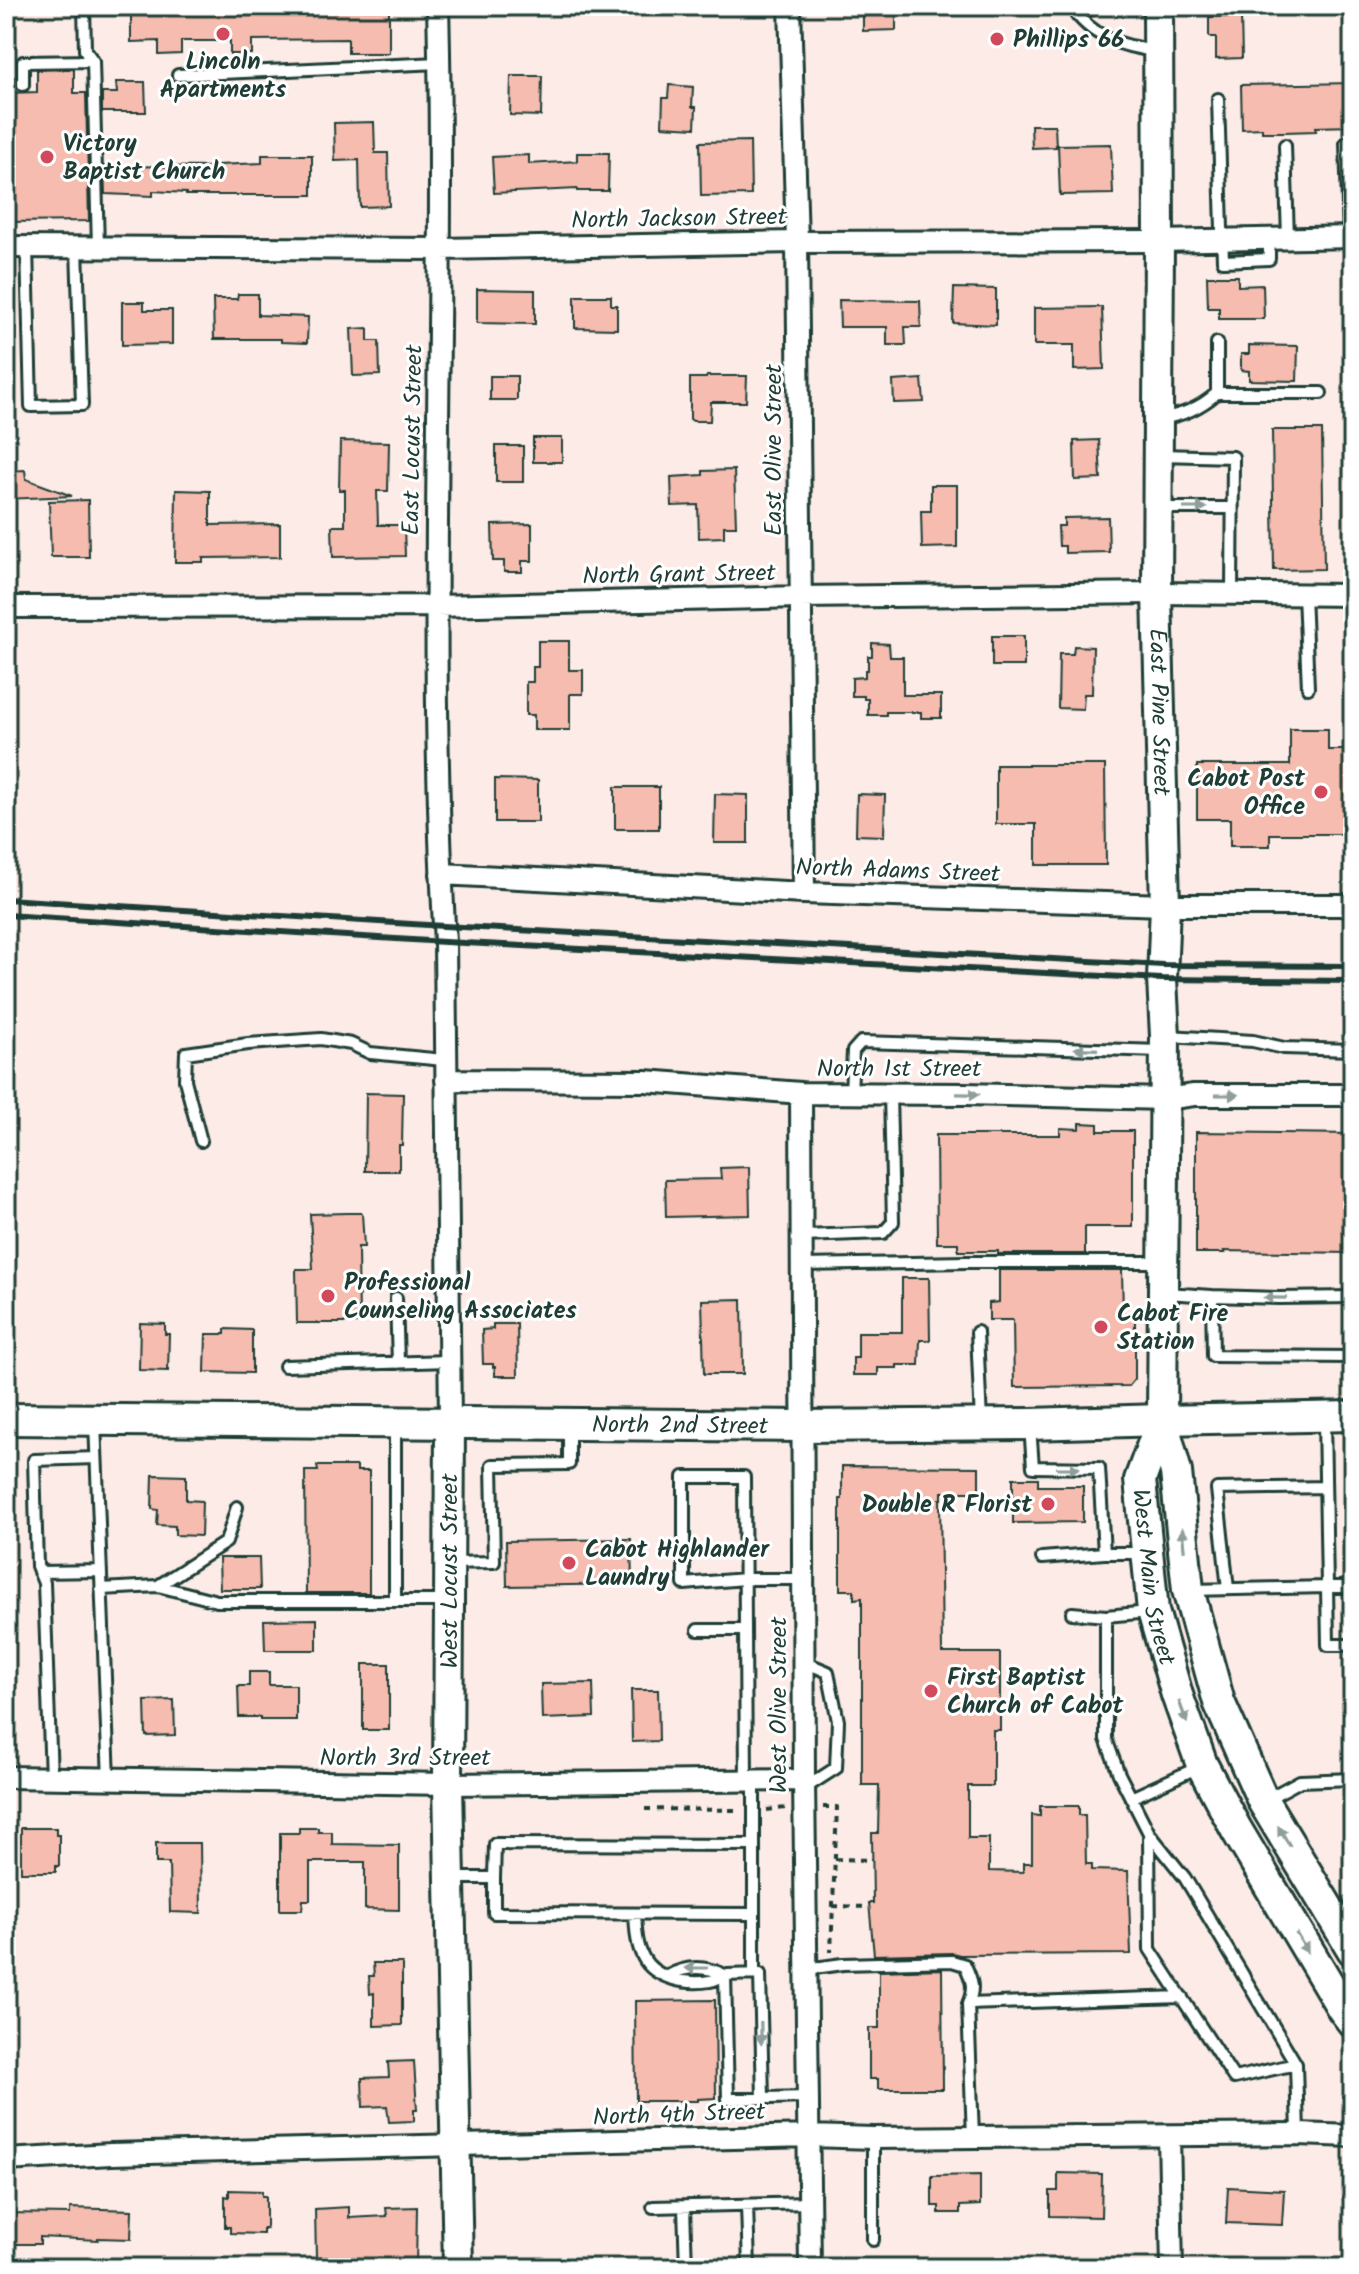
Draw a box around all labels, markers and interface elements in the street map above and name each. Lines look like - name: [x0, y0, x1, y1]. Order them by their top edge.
- place label: Phillips 66: [1013, 21, 1124, 60]
- marker: Lincoln Apartments: [214, 25, 232, 43]
- marker: Phillips 66: [988, 30, 1006, 48]
- place label: Lincoln Apartments: [160, 43, 286, 110]
- place label: Victory Baptist Church: [63, 125, 225, 192]
- marker: Victory Baptist Church: [38, 148, 56, 166]
- street label: North Jackson Street: [571, 198, 788, 241]
- street label: East Locust Street: [392, 344, 435, 536]
- street label: East Olive Street: [755, 363, 794, 536]
- one-way arrow: [1183, 502, 1208, 514]
- street label: North Grant Street: [582, 554, 777, 597]
- street label: East Pine Street: [1137, 628, 1180, 797]
- place label: Cabot Post Office: [1187, 760, 1306, 827]
- marker: Cabot Post Office: [1312, 783, 1330, 801]
- street label: North Adams Street: [795, 848, 1002, 895]
- one-way arrow: [1073, 1042, 1098, 1055]
- street label: North 1st Street: [817, 1050, 982, 1089]
- one-way arrow: [956, 1088, 981, 1100]
- one-way arrow: [1215, 1089, 1240, 1101]
- place label: Professional Counseling Associates: [344, 1264, 577, 1331]
- marker: Professional Counseling Associates: [319, 1287, 337, 1305]
- one-way arrow: [1262, 1292, 1287, 1304]
- place label: Cabot Fire Station: [1117, 1295, 1229, 1362]
- marker: Cabot Fire Station: [1092, 1318, 1110, 1336]
- street label: North 2nd Street: [592, 1406, 769, 1447]
- one-way arrow: [1056, 1462, 1081, 1474]
- street label: West Locust Street: [431, 1473, 470, 1668]
- place label: Double R Florist: [862, 1486, 1033, 1525]
- street label: West Main Street: [1120, 1487, 1186, 1671]
- marker: Double R Florist: [1039, 1495, 1057, 1513]
- one-way arrow: [1176, 1526, 1189, 1551]
- place label: Cabot Highlander Laundry: [585, 1531, 770, 1598]
- marker: Cabot Highlander Laundry: [560, 1554, 578, 1572]
- street label: West Olive Street: [760, 1616, 799, 1793]
- place label: First Baptist Church of Cabot: [947, 1659, 1124, 1726]
- marker: First Baptist Church of Cabot: [922, 1682, 940, 1700]
- one-way arrow: [1178, 1701, 1190, 1725]
- street label: North 3rd Street: [320, 1739, 491, 1778]
- one-way arrow: [1277, 1825, 1291, 1847]
- one-way arrow: [1295, 1932, 1309, 1954]
- one-way arrow: [683, 1962, 708, 1974]
- one-way arrow: [755, 2021, 768, 2046]
- street label: North 4th Street: [592, 2093, 767, 2138]

